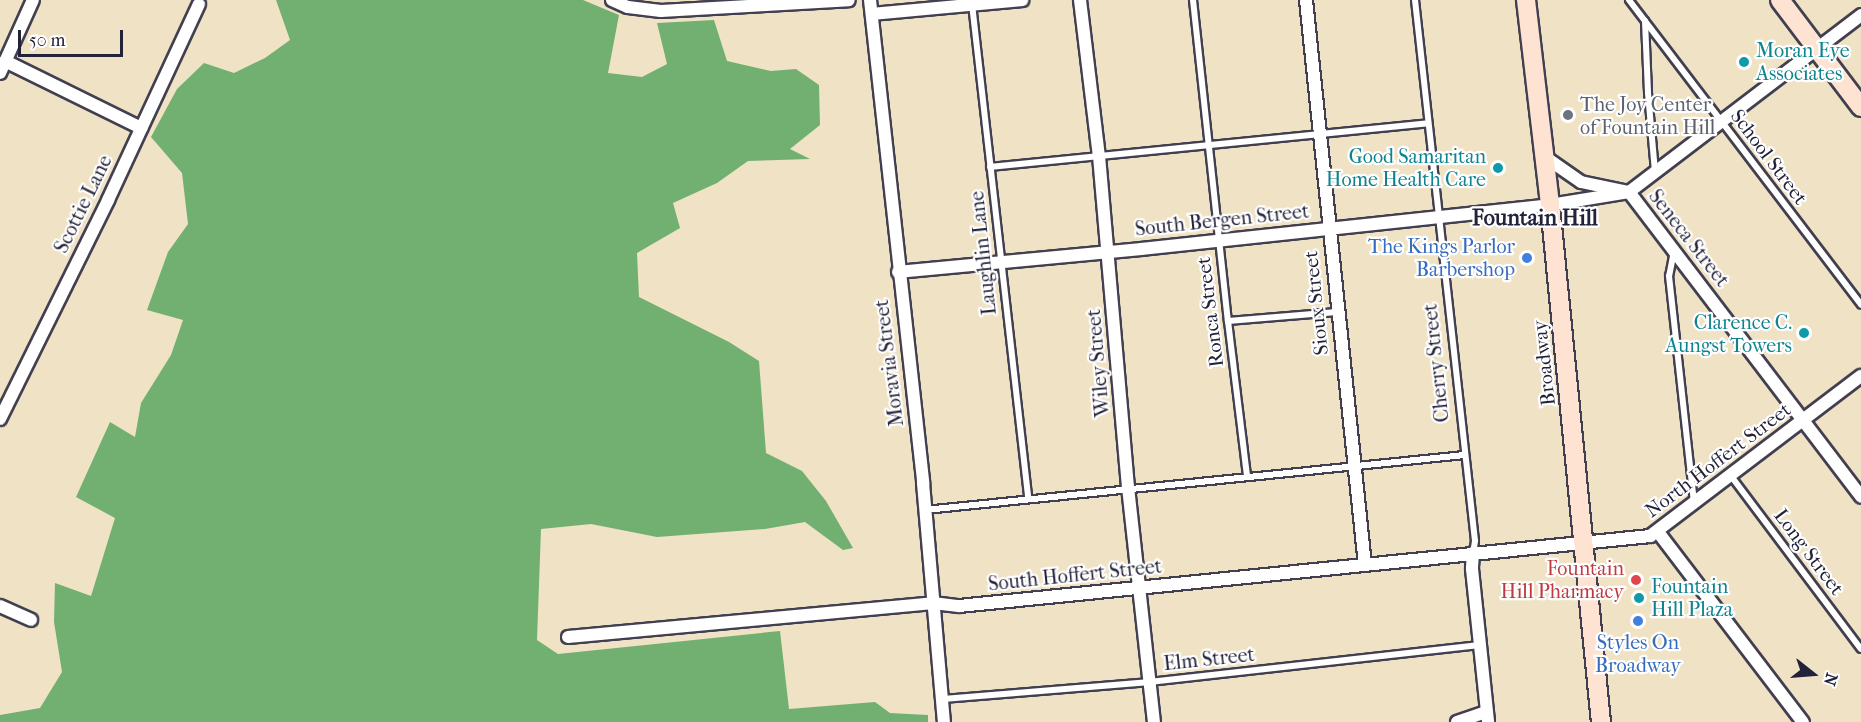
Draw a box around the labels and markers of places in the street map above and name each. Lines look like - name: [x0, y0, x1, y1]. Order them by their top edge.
- place label: Moran Eye Associates: [1756, 39, 1850, 86]
- marker: Moran Eye Associates: [1737, 55, 1751, 69]
- place label: The Joy Center of Fountain Hill: [1580, 92, 1715, 139]
- marker: The Joy Center of Fountain Hill: [1561, 108, 1575, 122]
- place label: Good Samaritan Home Health Care: [1326, 144, 1486, 191]
- marker: Good Samaritan Home Health Care: [1491, 161, 1505, 175]
- place label: The Kings Parlor Barbershop: [1368, 234, 1515, 281]
- marker: The Kings Parlor Barbershop: [1520, 251, 1534, 265]
- place label: Clarence C. Aungst Towers: [1665, 310, 1792, 357]
- marker: Clarence C. Aungst Towers: [1797, 326, 1811, 340]
- place label: Fountain Hill Pharmacy: [1501, 556, 1624, 603]
- marker: Fountain Hill Pharmacy: [1629, 573, 1643, 587]
- place label: Fountain Hill Plaza: [1651, 574, 1733, 621]
- marker: Fountain Hill Plaza: [1632, 591, 1646, 605]
- marker: Styles On Broadway: [1631, 614, 1645, 628]
- place label: Styles On Broadway: [1595, 630, 1681, 677]

